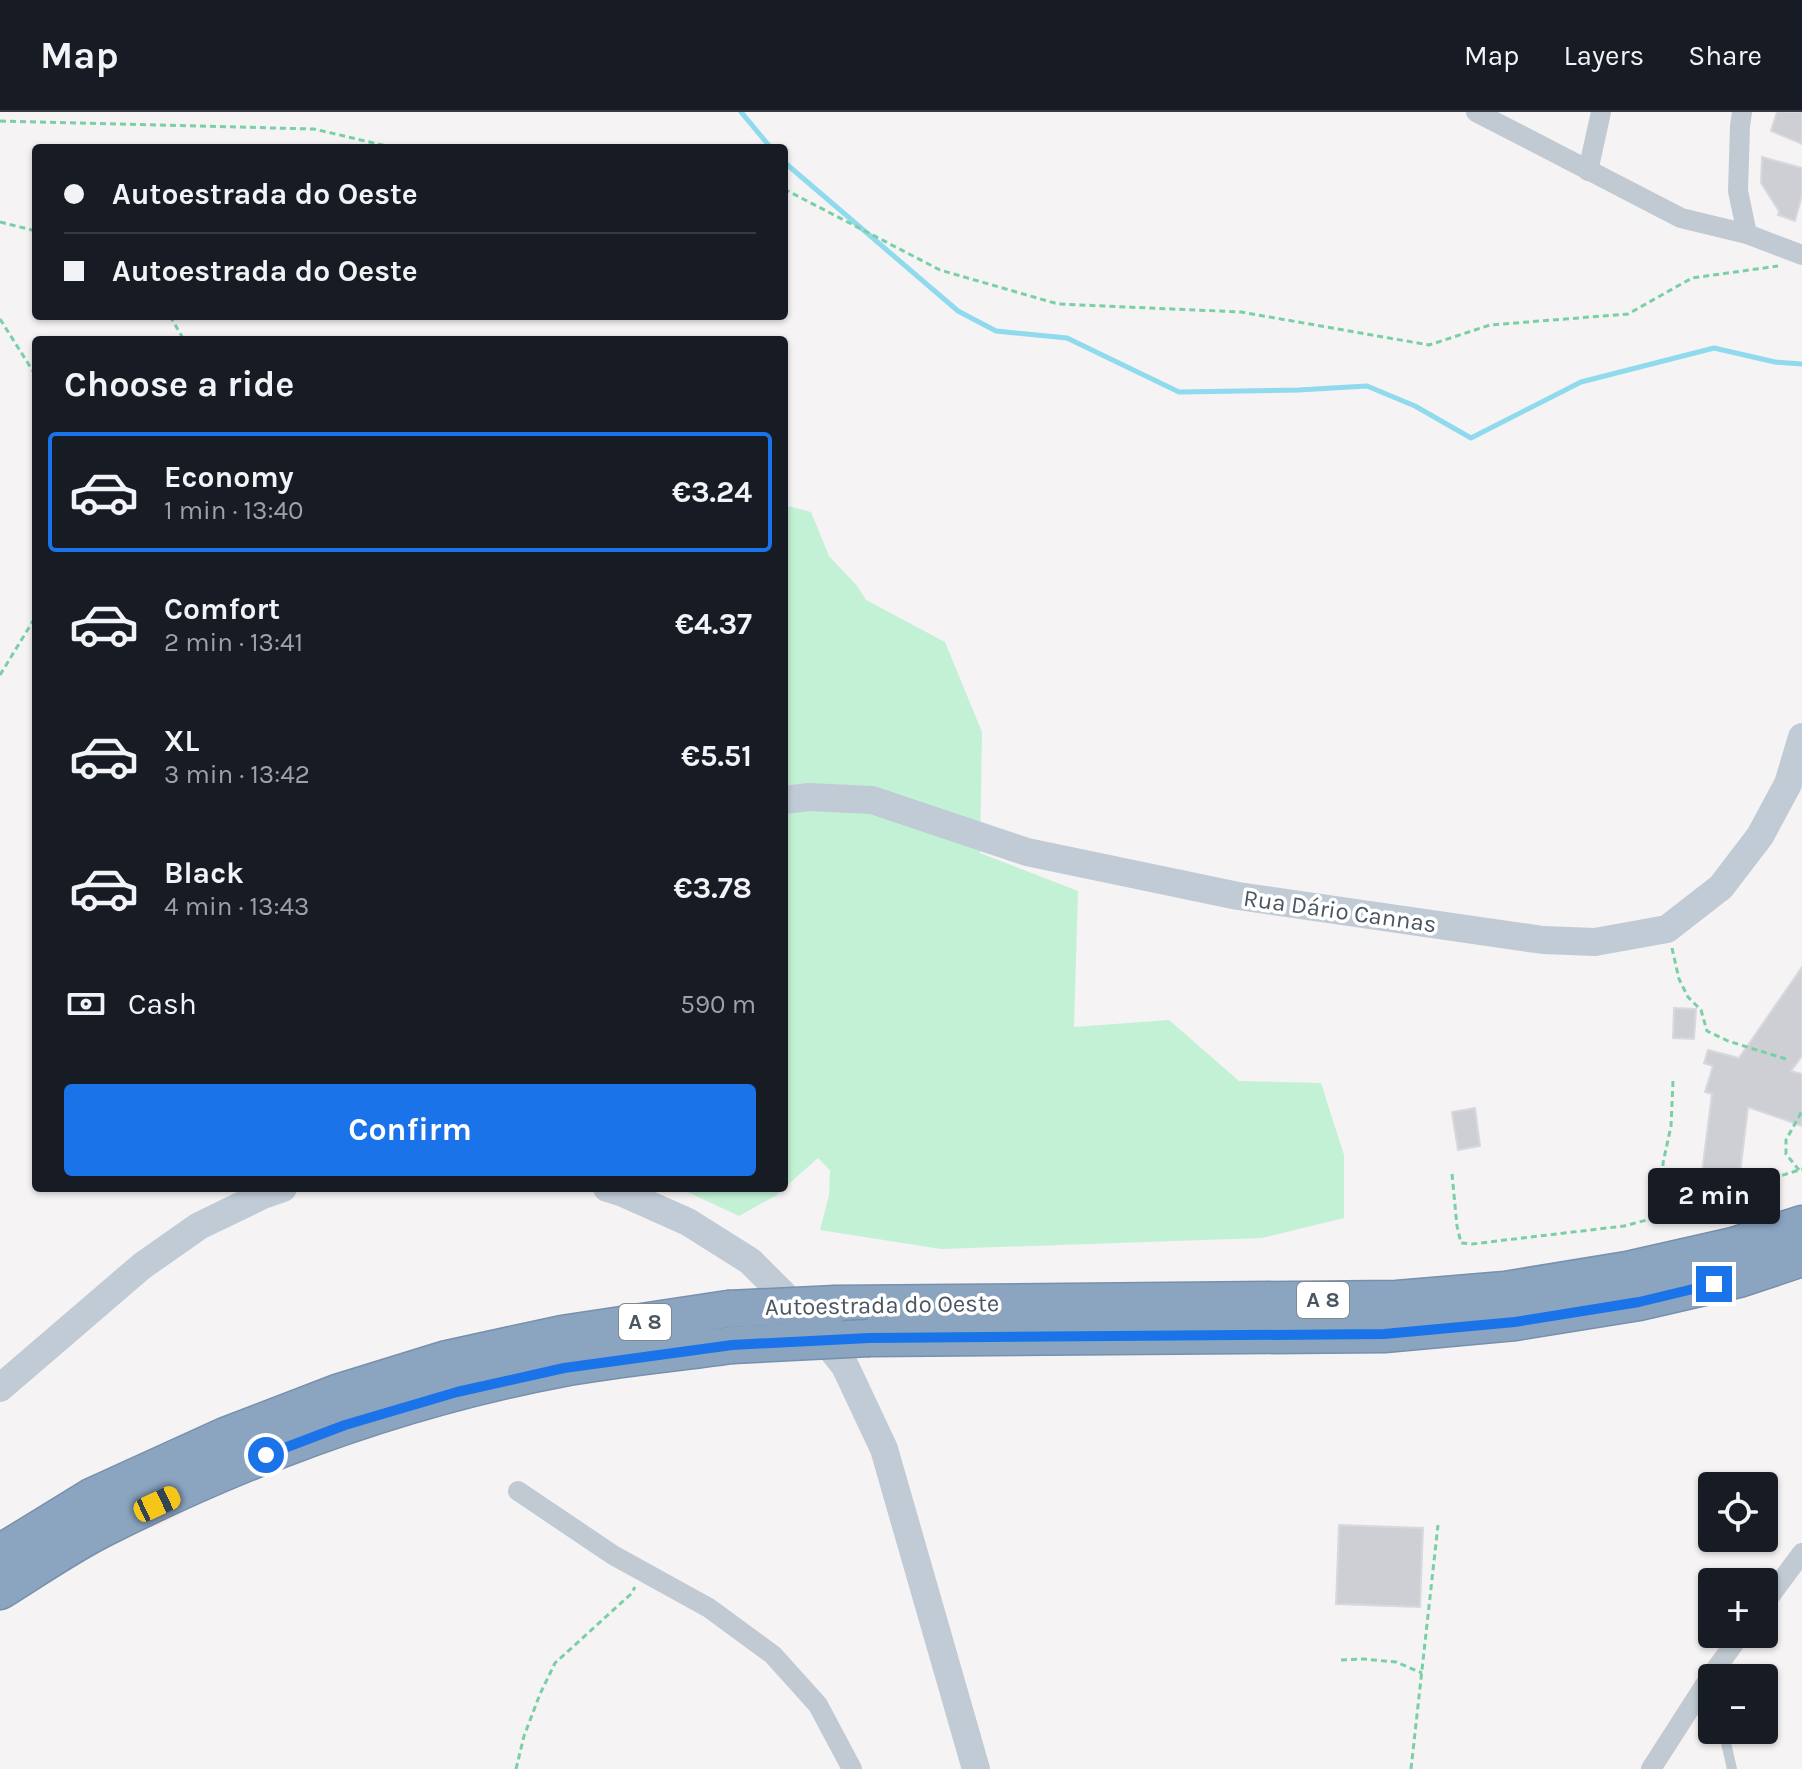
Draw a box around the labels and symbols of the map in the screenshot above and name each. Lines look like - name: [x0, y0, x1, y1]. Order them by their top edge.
- street label: Rua Dário Cannas: [1242, 884, 1438, 938]
- callout: 2 min: [1648, 1168, 1780, 1224]
- route end: [1696, 1266, 1732, 1302]
- road number: A 8: [1297, 1282, 1349, 1318]
- street label: Autoestrada do Oeste: [765, 1289, 999, 1321]
- road number: A 8: [619, 1304, 671, 1340]
- route start: [248, 1437, 284, 1473]
- car: [130, 1483, 184, 1525]

